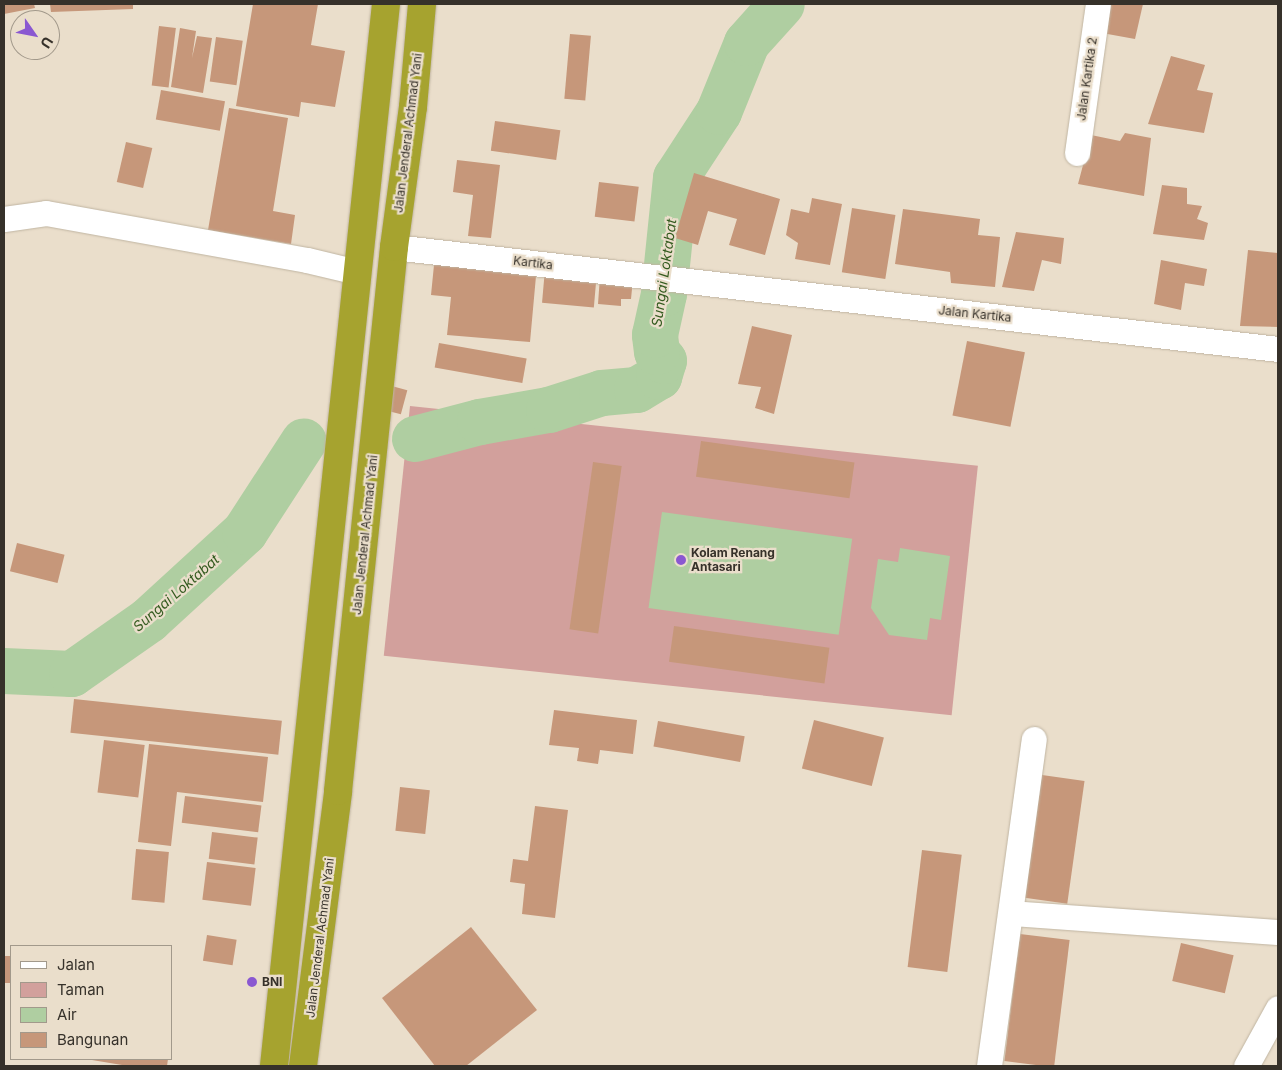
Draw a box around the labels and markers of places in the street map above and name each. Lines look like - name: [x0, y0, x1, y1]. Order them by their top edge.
- place label: Kolam Renang Antasari: [691, 546, 775, 574]
- marker: Kolam Renang Antasari: [675, 554, 687, 566]
- place label: BNI: [262, 975, 282, 989]
- marker: BNI: [246, 976, 258, 988]

